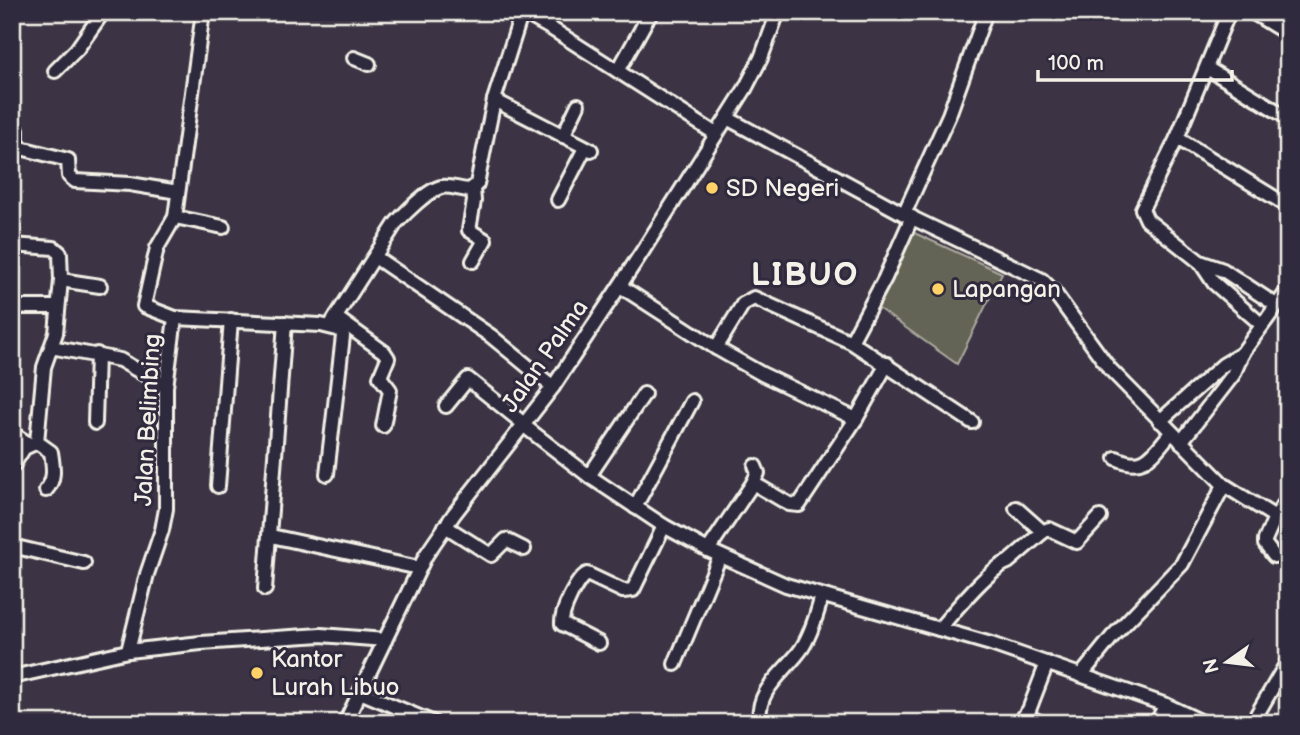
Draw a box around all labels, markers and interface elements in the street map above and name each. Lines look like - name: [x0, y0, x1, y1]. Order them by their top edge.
- scale bar: [1038, 38, 1232, 82]
- text: 100 m: [1048, 51, 1104, 76]
- place label: SD Negeri: [726, 174, 839, 203]
- marker: SD Negeri: [704, 180, 720, 196]
- district label: LIBUO: [751, 256, 859, 295]
- place label: Lapangan: [952, 275, 1061, 304]
- marker: Lapangan: [930, 281, 946, 297]
- street label: Jalan Palma: [496, 294, 594, 418]
- street label: Jalan Belimbing: [129, 333, 167, 507]
- north arrow: [1192, 626, 1262, 696]
- place label: Kantor Lurah Libuo: [271, 645, 399, 702]
- text: N: [1199, 656, 1225, 675]
- marker: Kantor Lurah Libuo: [249, 665, 265, 681]

